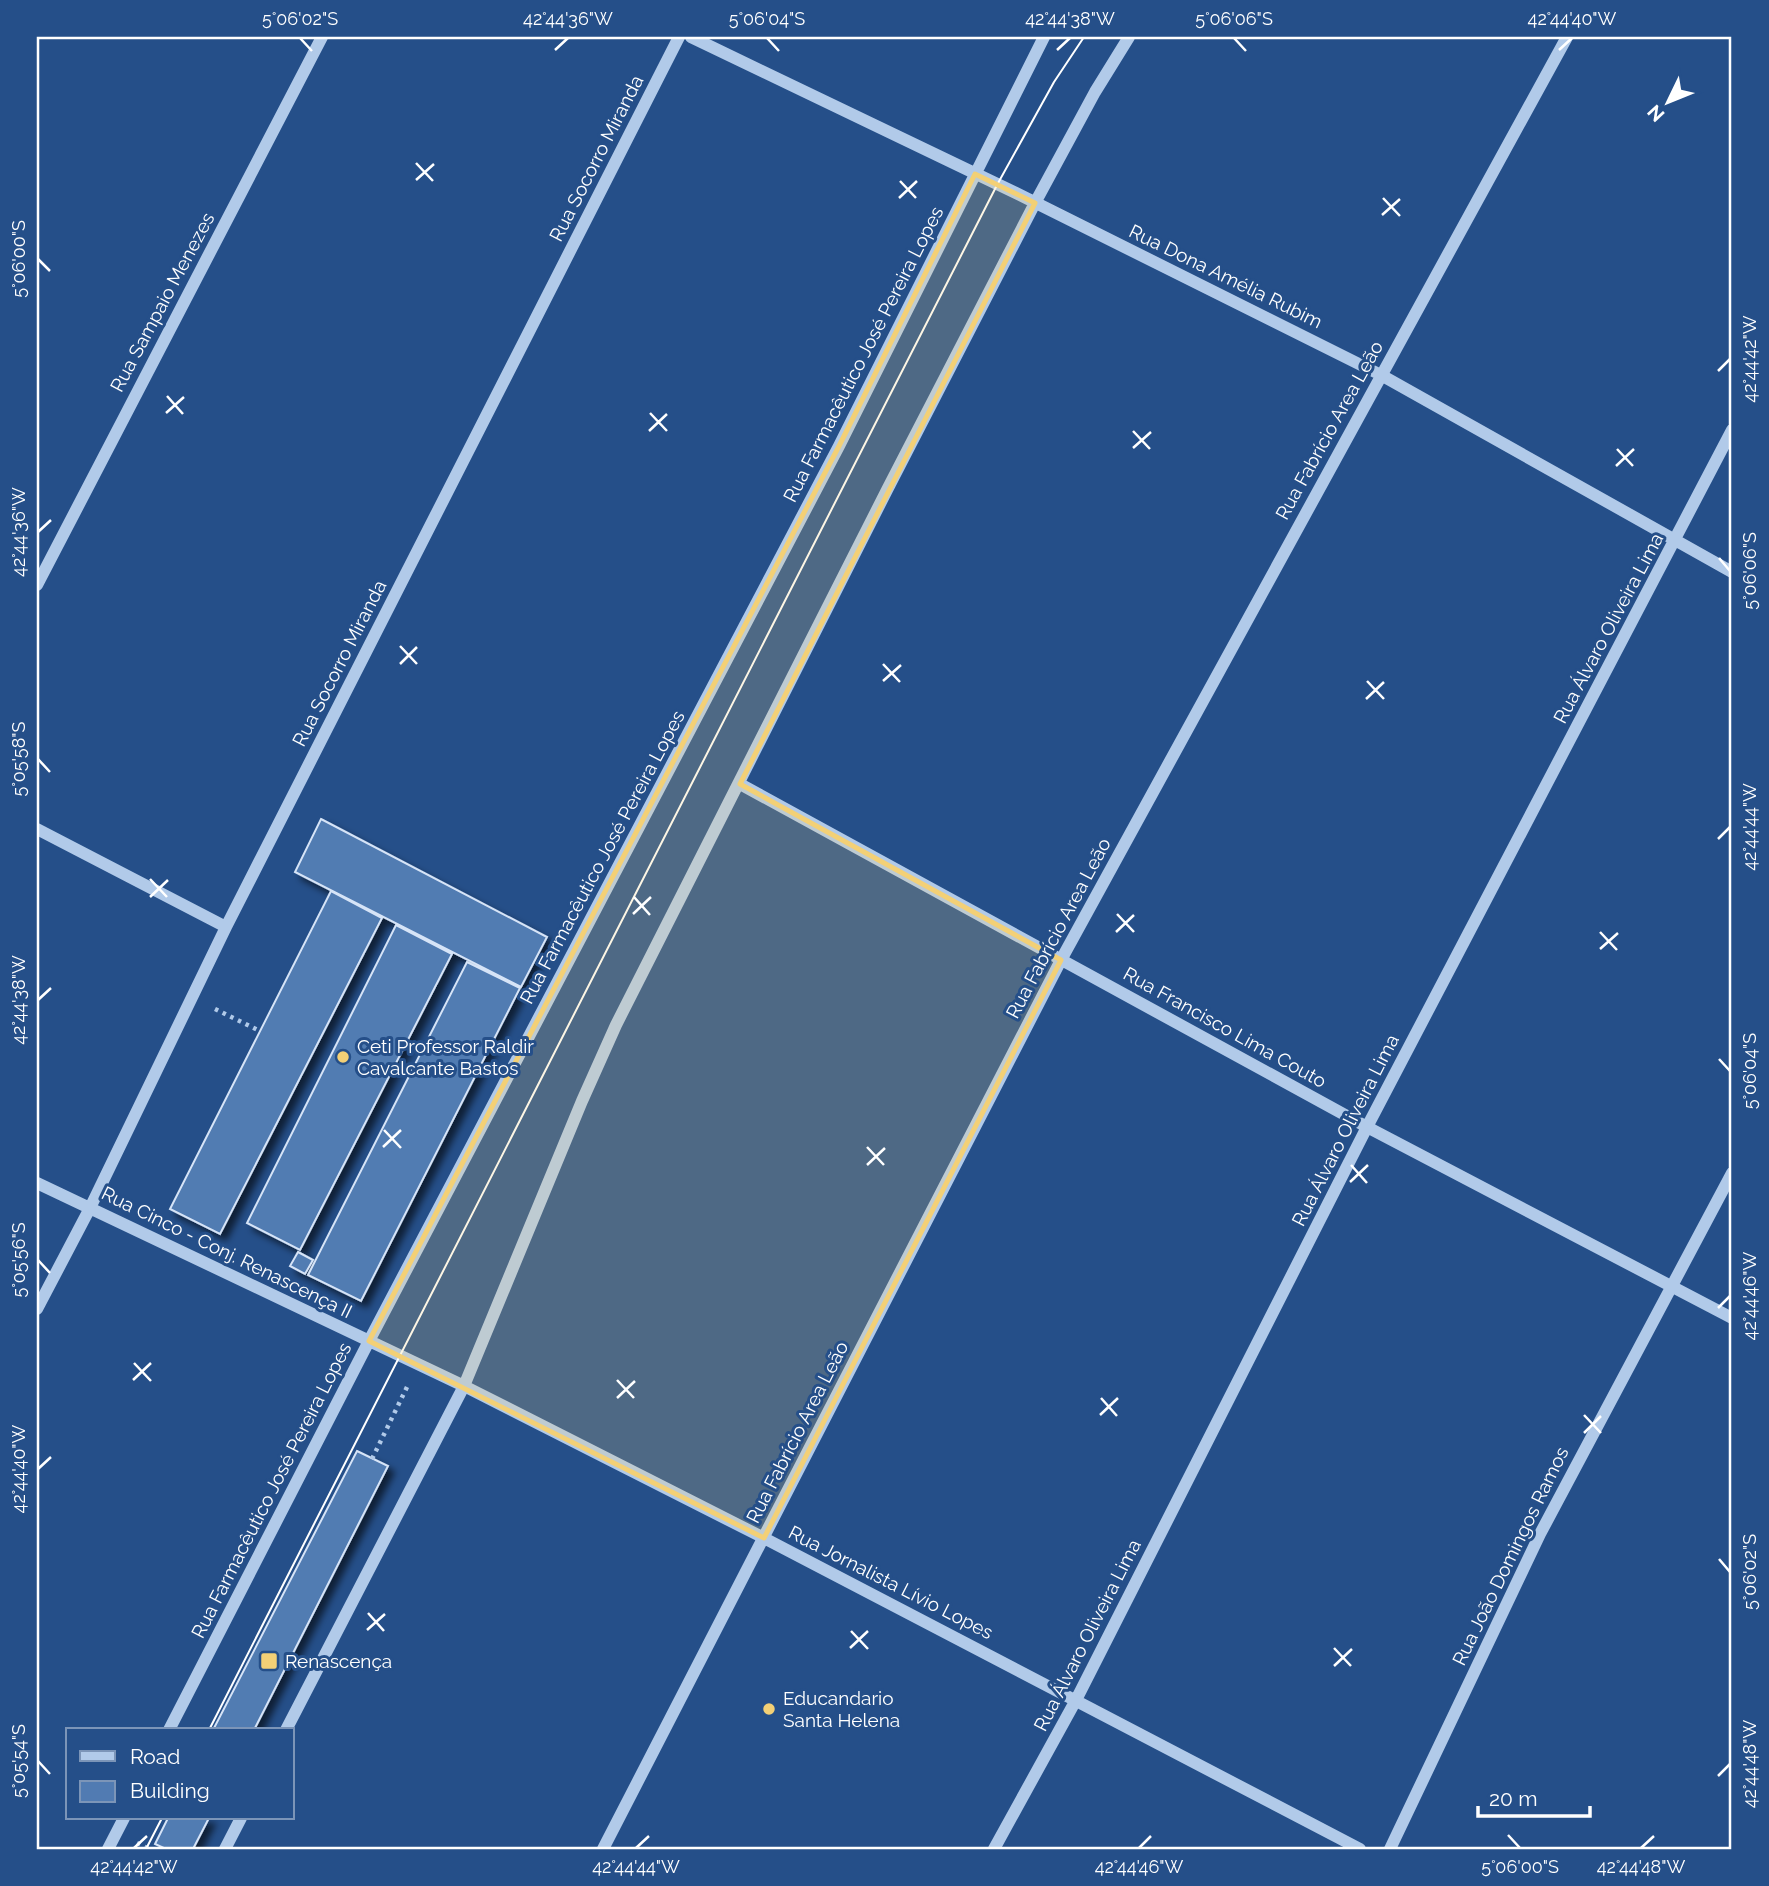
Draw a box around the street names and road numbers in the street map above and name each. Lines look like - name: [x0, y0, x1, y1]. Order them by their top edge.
- street label: Rua Socorro Miranda: [545, 71, 647, 245]
- street label: Rua Farmacêutico José Pereira Lopes: [779, 203, 947, 505]
- street label: Rua Sampaio Menezes: [105, 209, 219, 395]
- street label: Rua Dona Amélia Rubim: [1126, 220, 1326, 332]
- street label: Rua Fabrício Area Leão: [1271, 337, 1387, 523]
- street label: Rua Álvaro Oliveira Lima: [1548, 529, 1668, 727]
- street label: Rua Socorro Miranda: [288, 576, 390, 750]
- street label: Rua Farmacêutico José Pereira Lopes: [515, 707, 689, 1007]
- street label: Rua Fabrício Area Leão: [1001, 834, 1115, 1022]
- street label: Rua Francisco Lima Couto: [1120, 962, 1330, 1092]
- street label: Rua Álvaro Oliveira Lima: [1287, 1031, 1403, 1229]
- street label: Rua Cinco - Conj. Renascença II: [98, 1182, 356, 1322]
- street label: Rua Fabrício Area Leão: [742, 1337, 852, 1527]
- street label: Rua Farmacêutico José Pereira Lopes: [187, 1339, 355, 1641]
- street label: Rua João Domingos Ramos: [1447, 1443, 1573, 1669]
- street label: Rua Jornalista Lívio Lopes: [785, 1521, 997, 1643]
- street label: Rua Álvaro Oliveira Lima: [1029, 1536, 1145, 1734]

